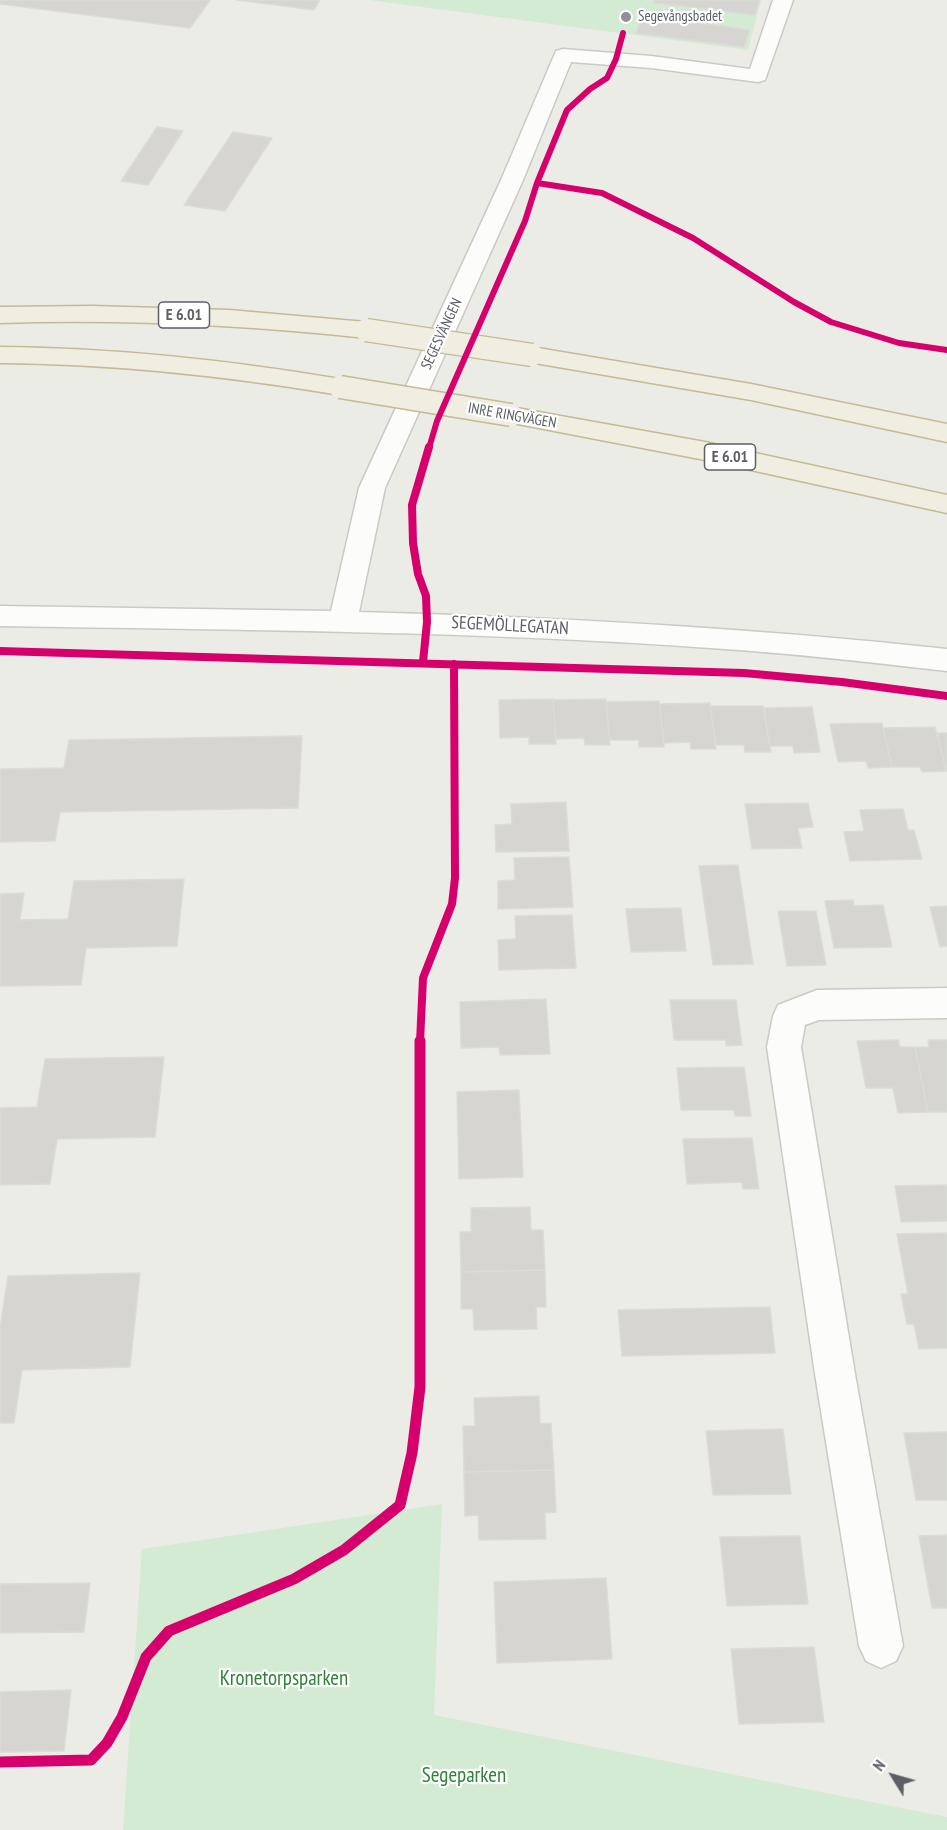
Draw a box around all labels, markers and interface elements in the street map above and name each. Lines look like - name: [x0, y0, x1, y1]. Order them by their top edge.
- place label: Segevångsbadet: [638, 8, 722, 26]
- marker: Segevångsbadet: [619, 10, 633, 24]
- street label: SEGESVÄNGEN: [418, 296, 466, 372]
- road number: E 6.01: [158, 302, 210, 328]
- street label: INRE RINGVÄGEN: [466, 399, 558, 433]
- road number: E 6.01: [704, 444, 756, 470]
- street label: SEGEMÖLLEGATAN: [451, 612, 569, 640]
- park label: Kronetorpsparken: [220, 1666, 348, 1692]
- north arrow: [863, 1746, 923, 1806]
- text: N: [868, 1756, 889, 1775]
- park label: Segeparken: [422, 1763, 506, 1789]

